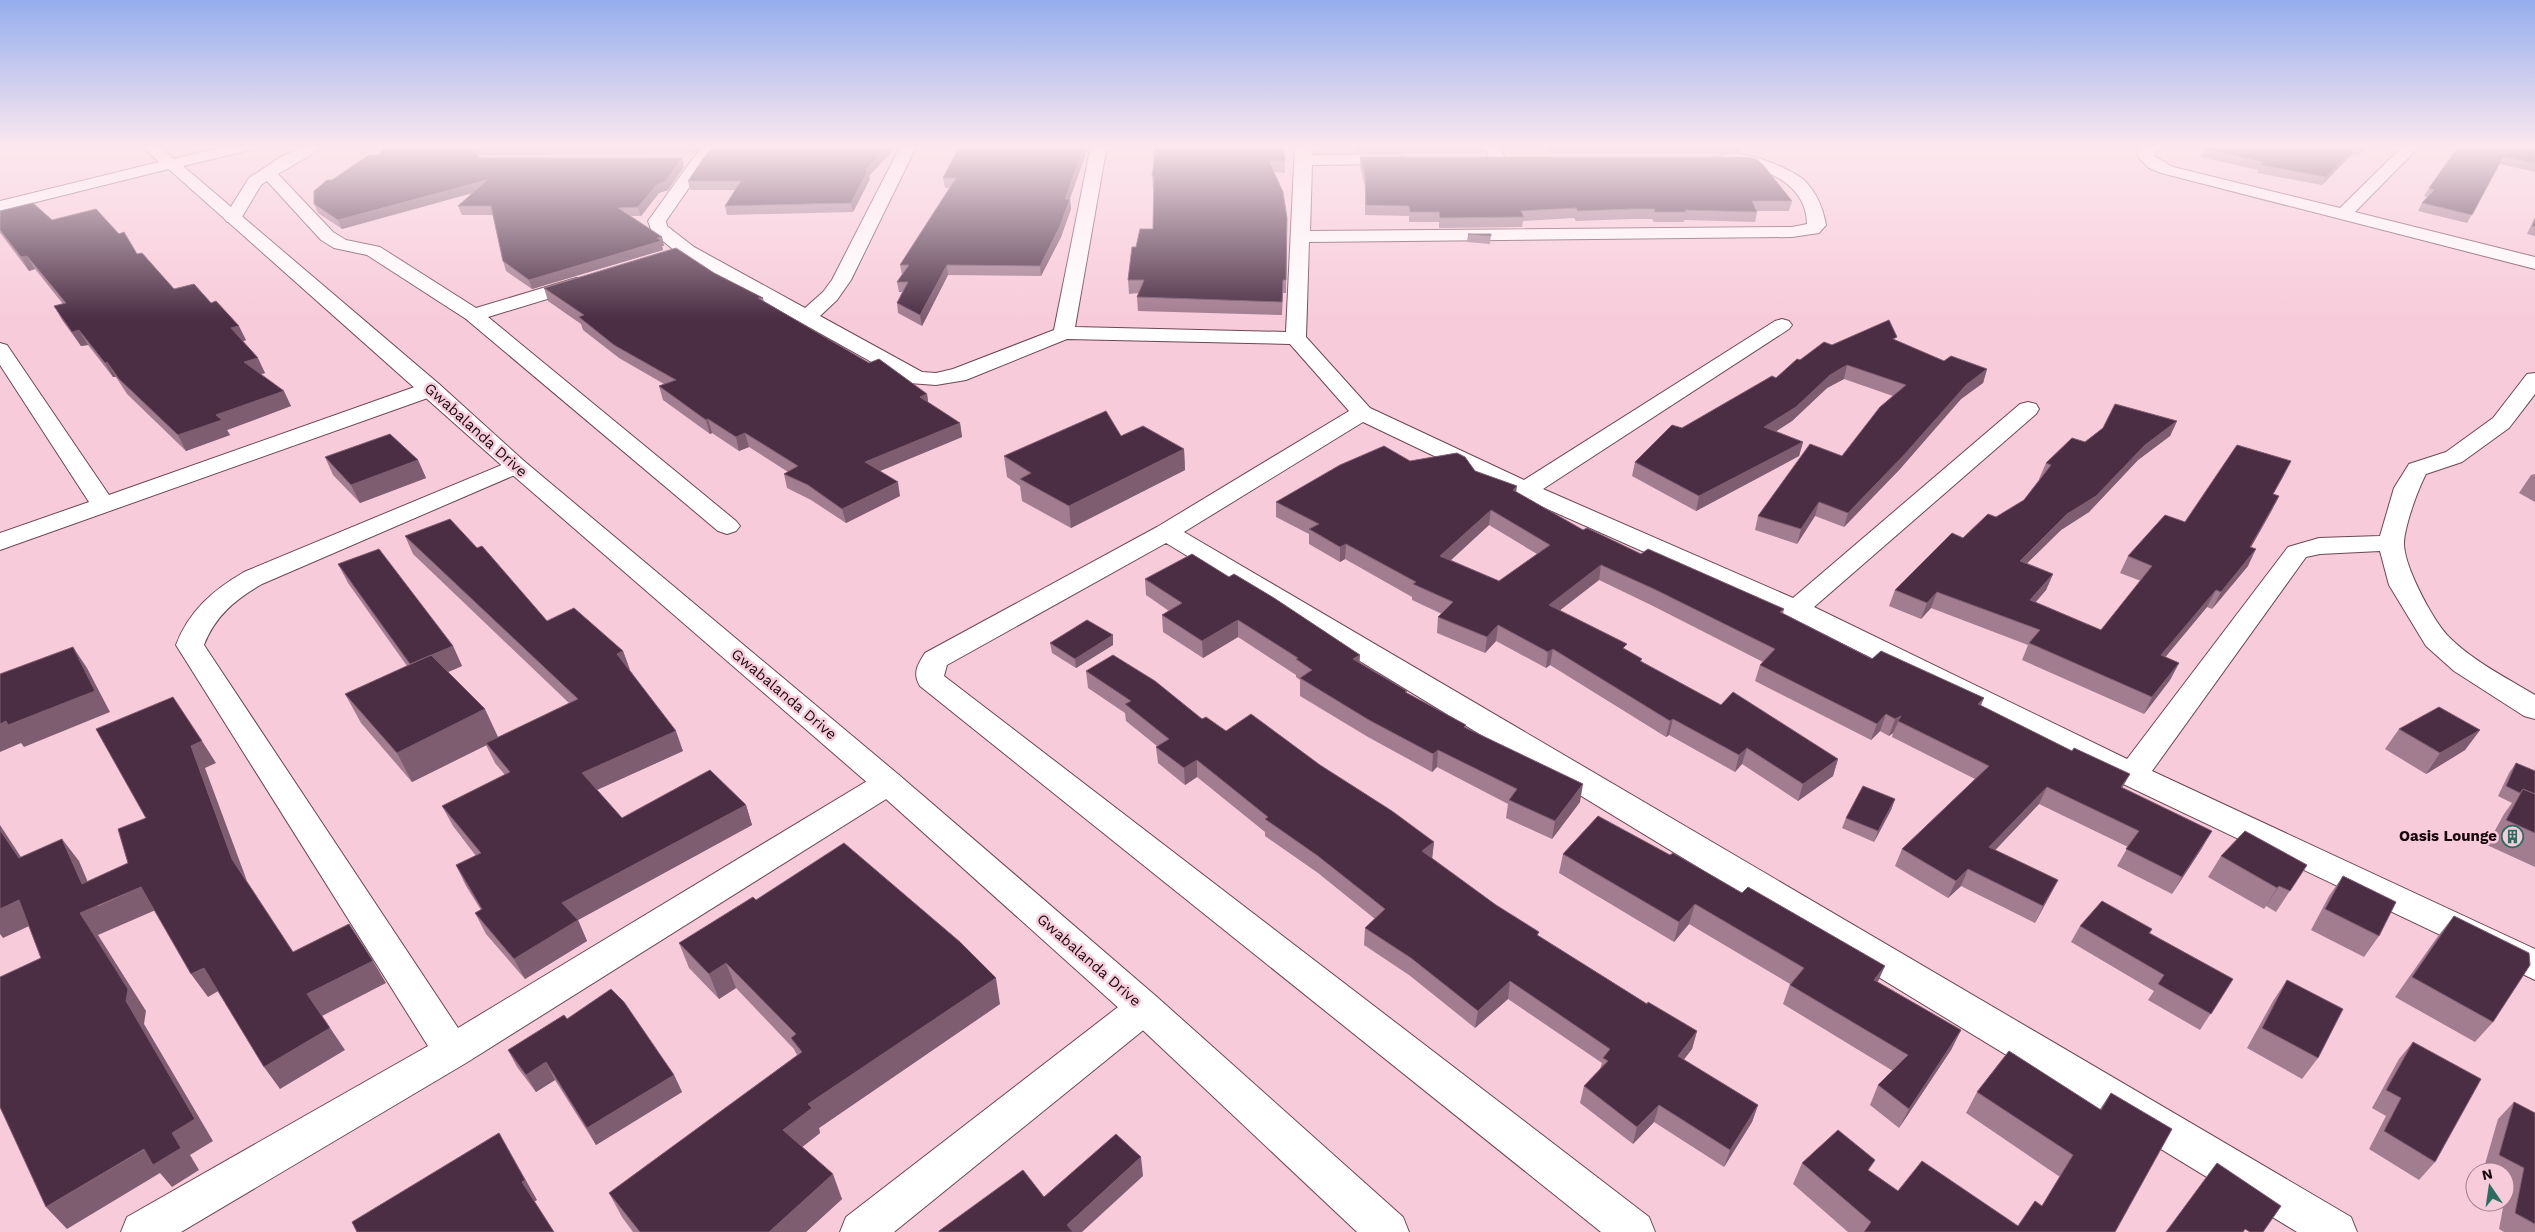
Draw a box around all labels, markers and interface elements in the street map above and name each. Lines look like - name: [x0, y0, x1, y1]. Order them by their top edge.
- street label: Gwabalanda Drive: [421, 379, 531, 481]
- street label: Gwabalanda Drive: [728, 645, 840, 743]
- building icon: Oasis Lounge: [2501, 824, 2525, 848]
- place label: Oasis Lounge: [2399, 827, 2497, 845]
- street label: Gwabalanda Drive: [1033, 910, 1145, 1010]
- north arrow: [2465, 1162, 2515, 1212]
- text: N: [2480, 1165, 2494, 1183]

